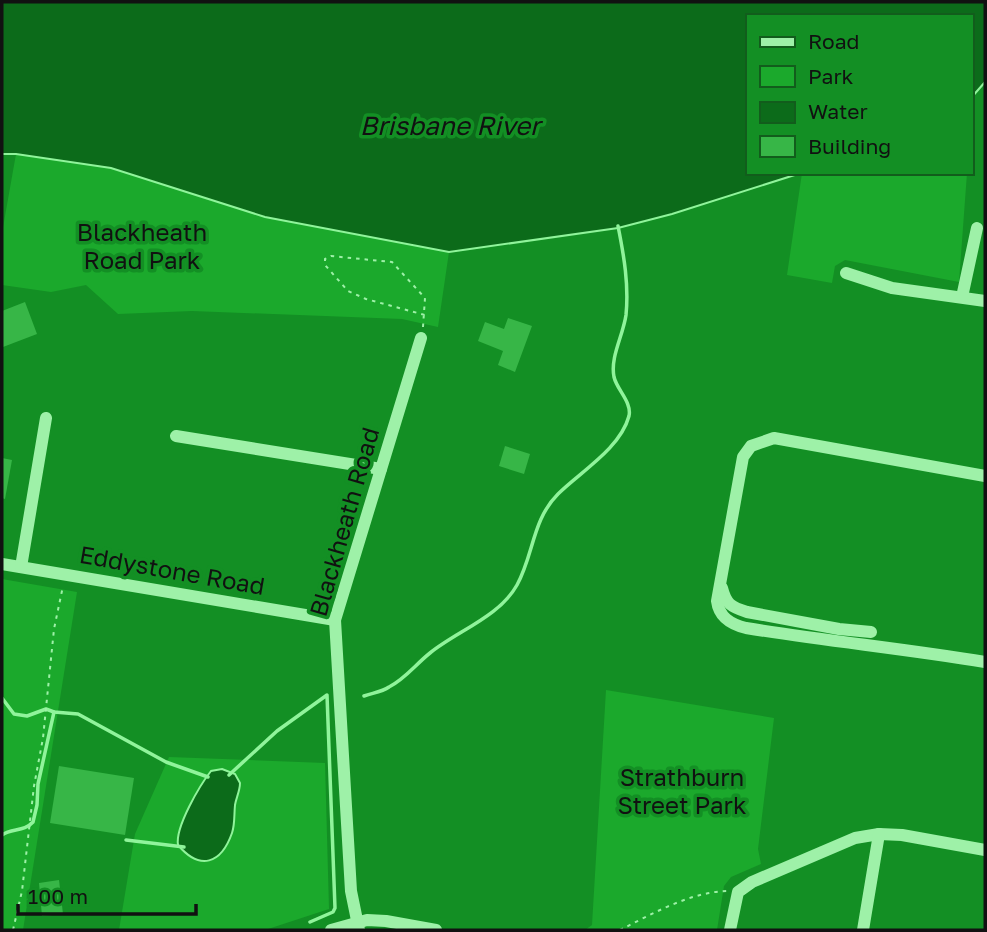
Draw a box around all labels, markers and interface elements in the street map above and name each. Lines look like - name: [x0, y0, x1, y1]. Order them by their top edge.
- legend: [746, 14, 973, 175]
- text: Road: [808, 28, 859, 54]
- text: Park: [808, 63, 854, 89]
- text: Water: [808, 98, 868, 124]
- water label: Brisbane River: [360, 110, 544, 141]
- text: Building: [808, 133, 891, 159]
- park label: Blackheath Road Park: [77, 217, 207, 274]
- street label: Blackheath Road: [303, 424, 384, 619]
- street label: Eddystone Road: [77, 539, 267, 600]
- park label: Strathburn Street Park: [618, 762, 747, 819]
- scale bar: [18, 872, 196, 916]
- text: 100 m: [28, 883, 88, 909]

